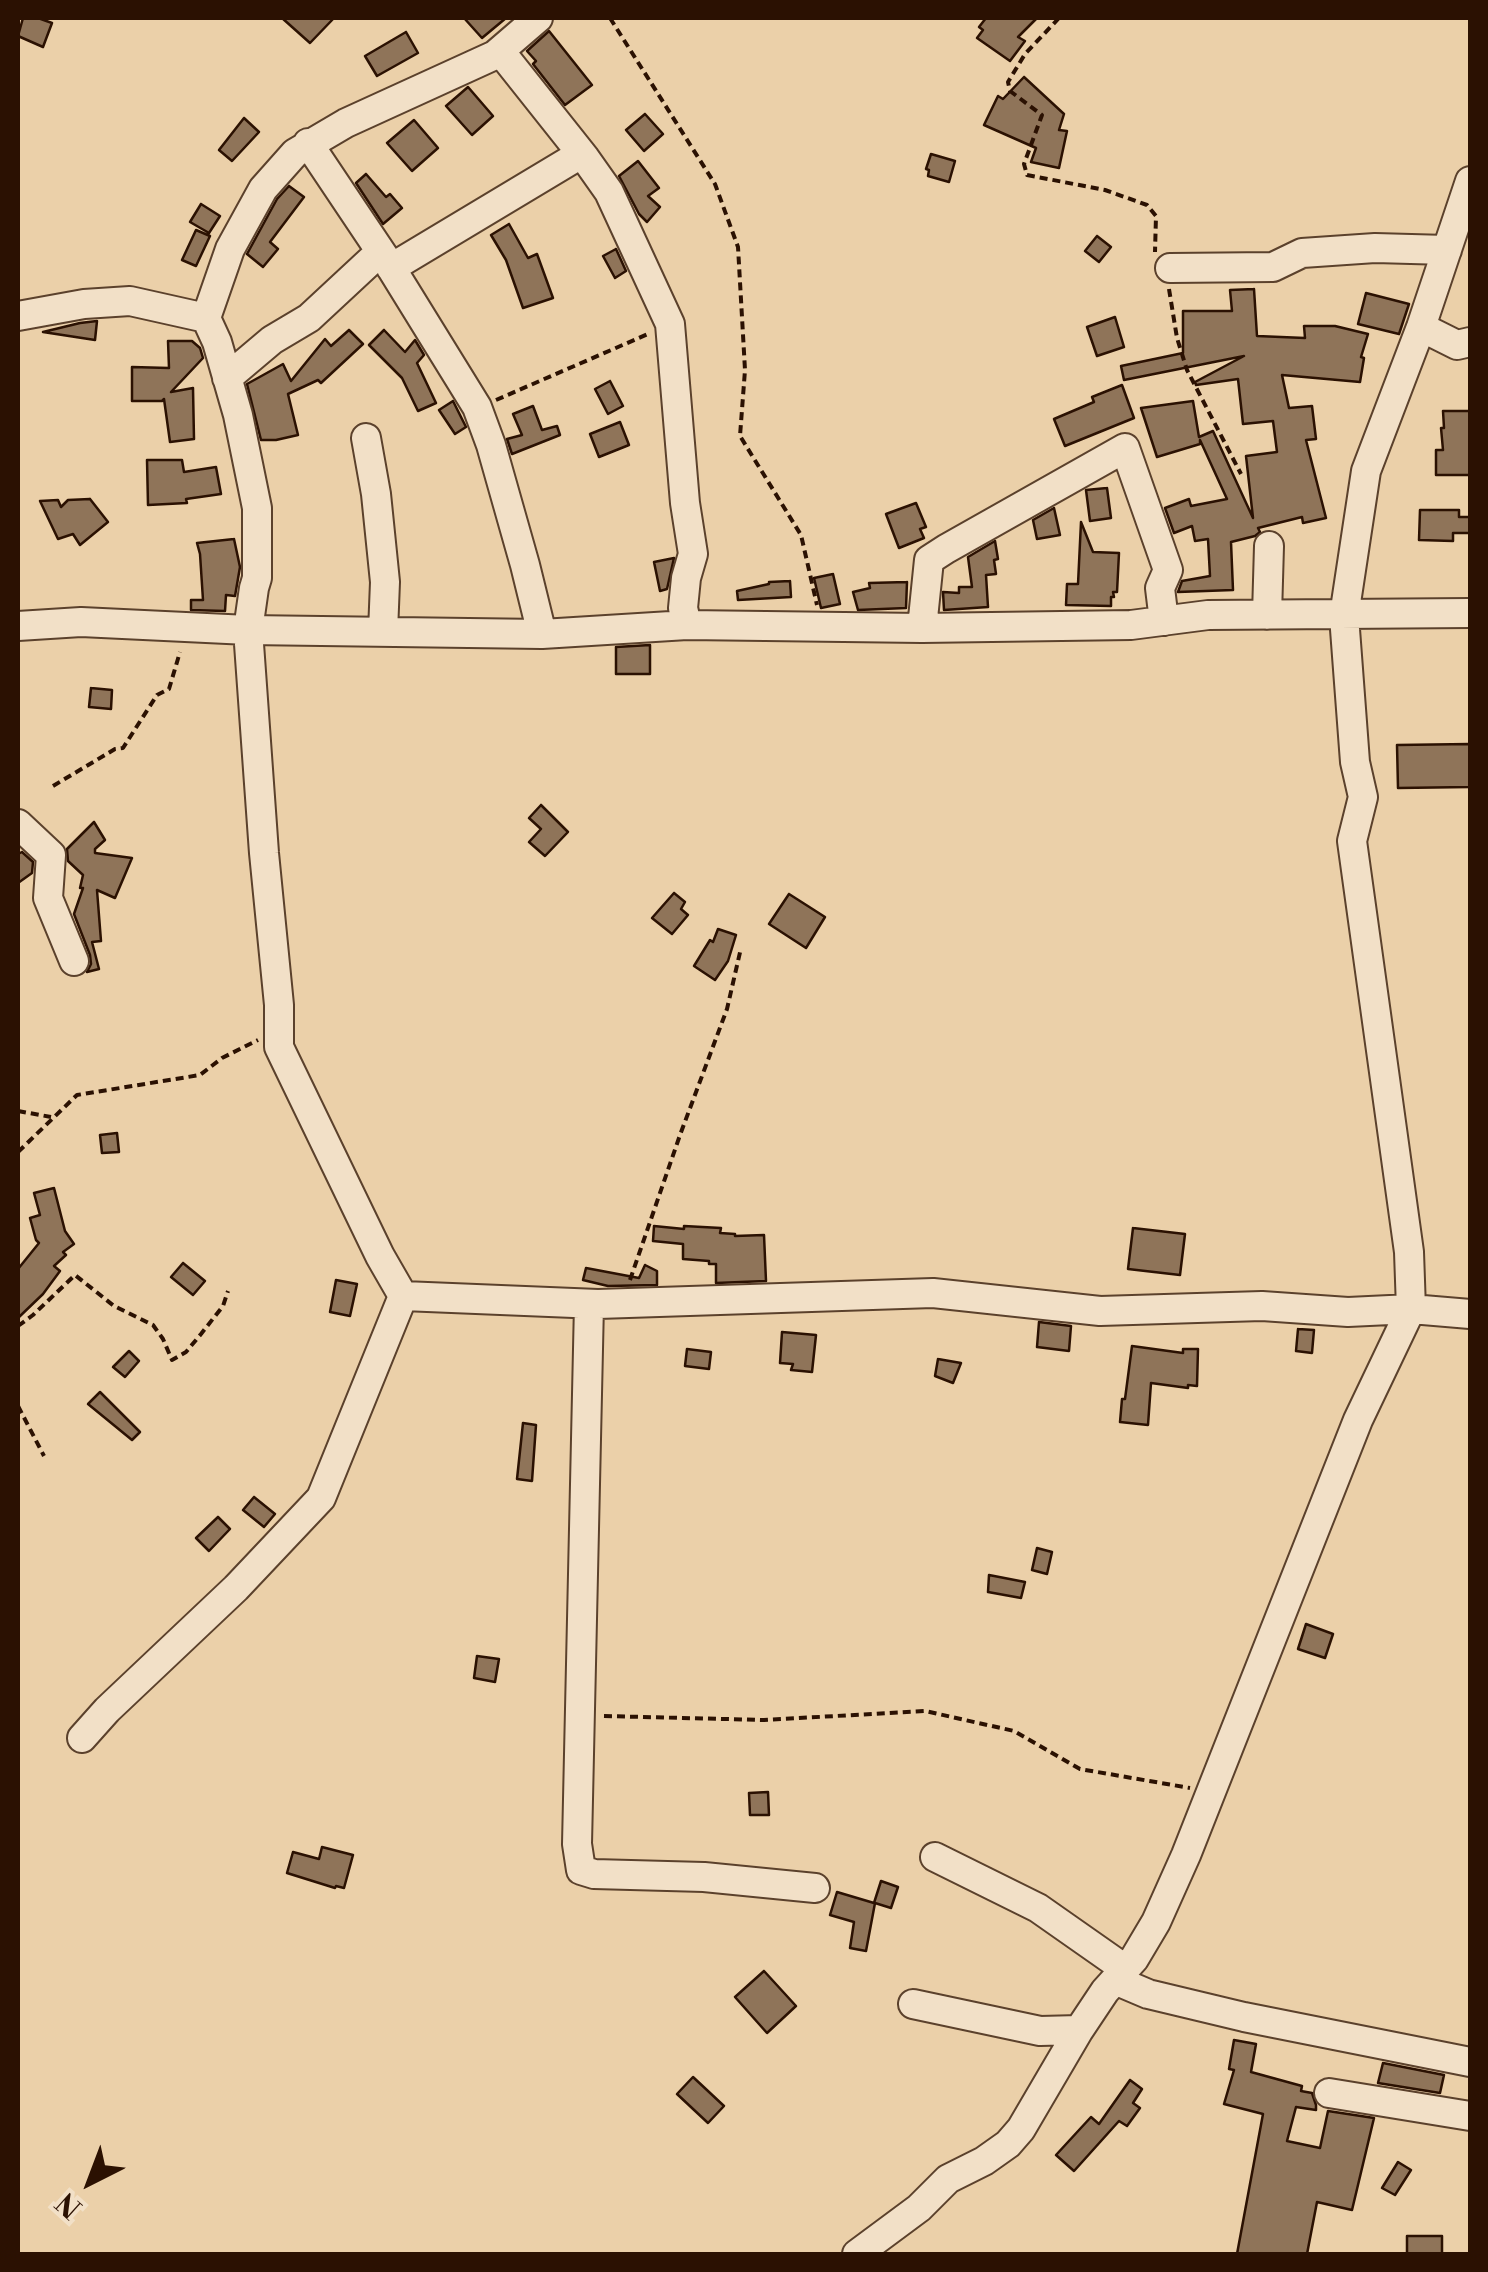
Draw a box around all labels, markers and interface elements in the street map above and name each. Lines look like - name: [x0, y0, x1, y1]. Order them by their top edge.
- north arrow: [40, 2132, 140, 2232]
- text: N: [50, 2184, 90, 2225]

